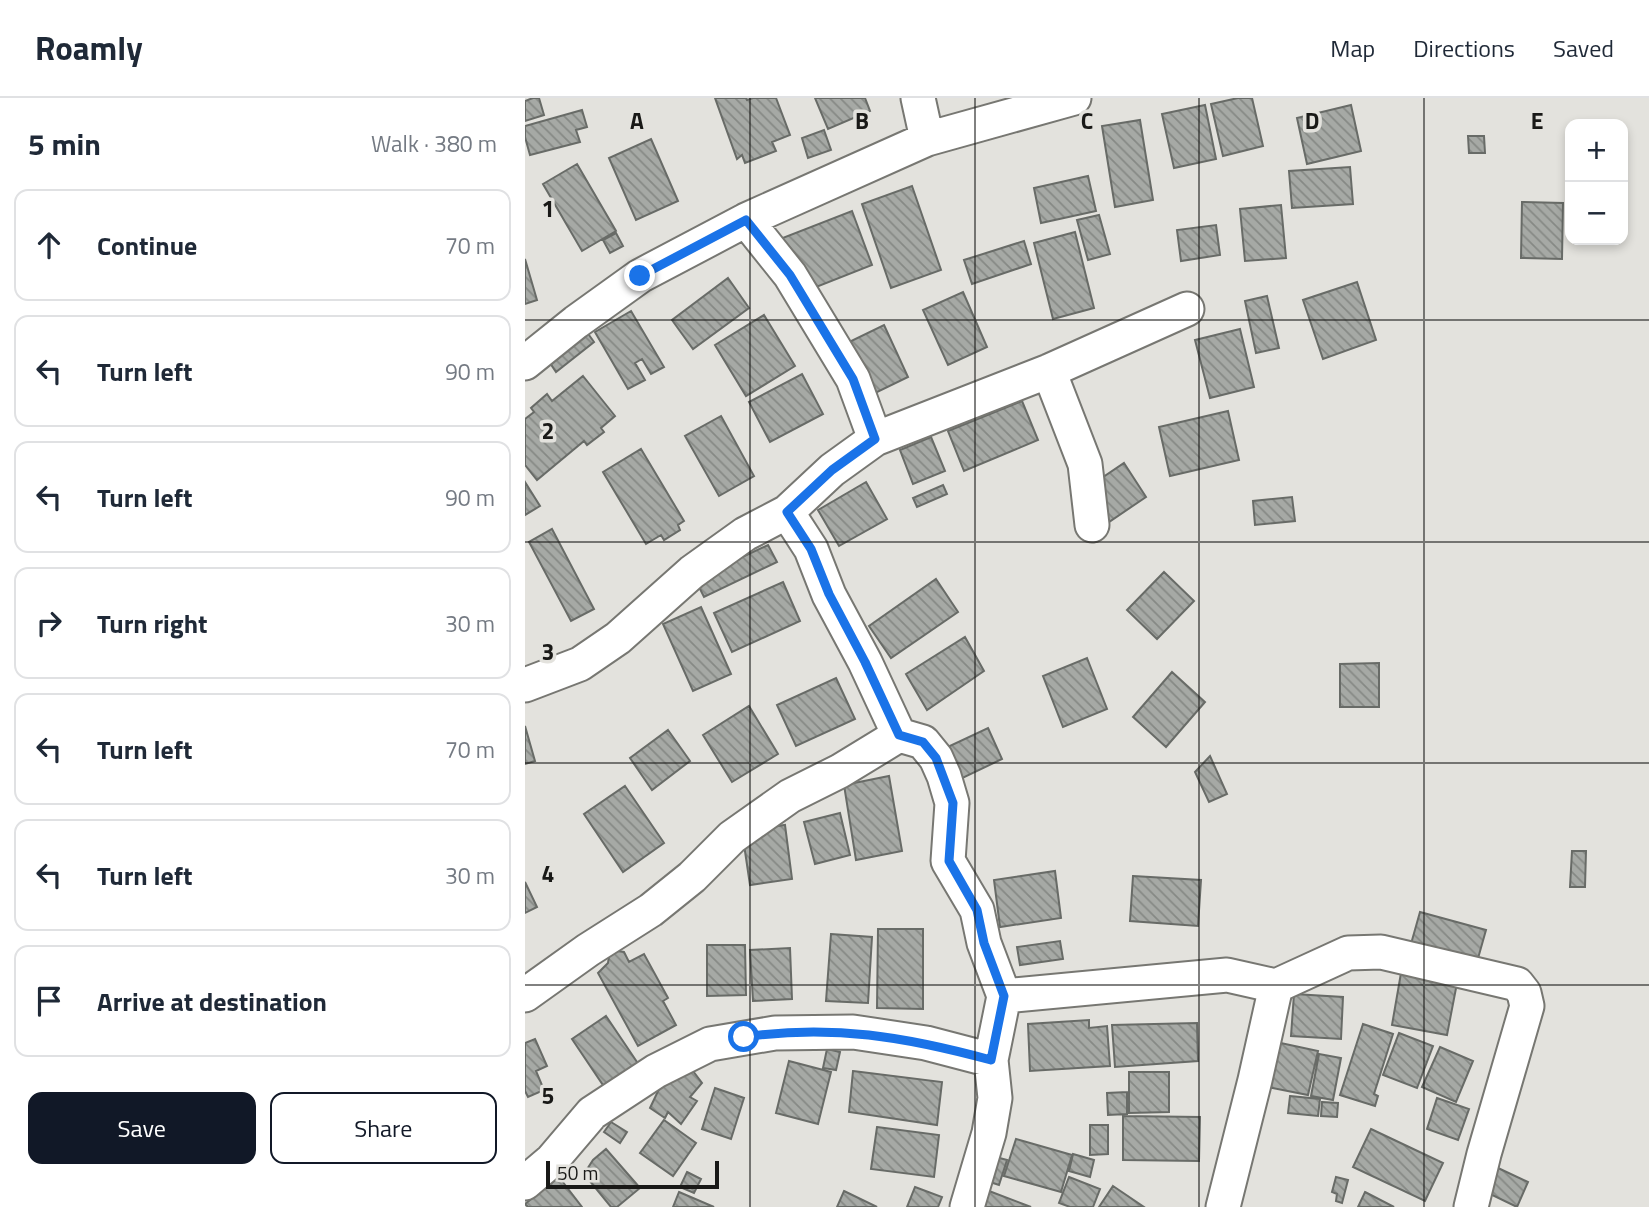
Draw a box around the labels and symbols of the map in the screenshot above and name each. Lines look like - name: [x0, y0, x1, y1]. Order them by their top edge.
- text: A: [630, 103, 644, 138]
- text: B: [855, 103, 869, 138]
- text: C: [1081, 103, 1093, 138]
- text: D: [1305, 103, 1319, 138]
- text: E: [1531, 103, 1543, 138]
- text: 1: [542, 191, 554, 226]
- route end: [624, 260, 655, 291]
- text: 2: [542, 413, 554, 448]
- text: 3: [542, 634, 554, 669]
- text: 4: [542, 856, 554, 891]
- route start: [728, 1021, 759, 1052]
- text: 5: [542, 1078, 554, 1113]
- scale bar: [546, 1158, 719, 1190]

